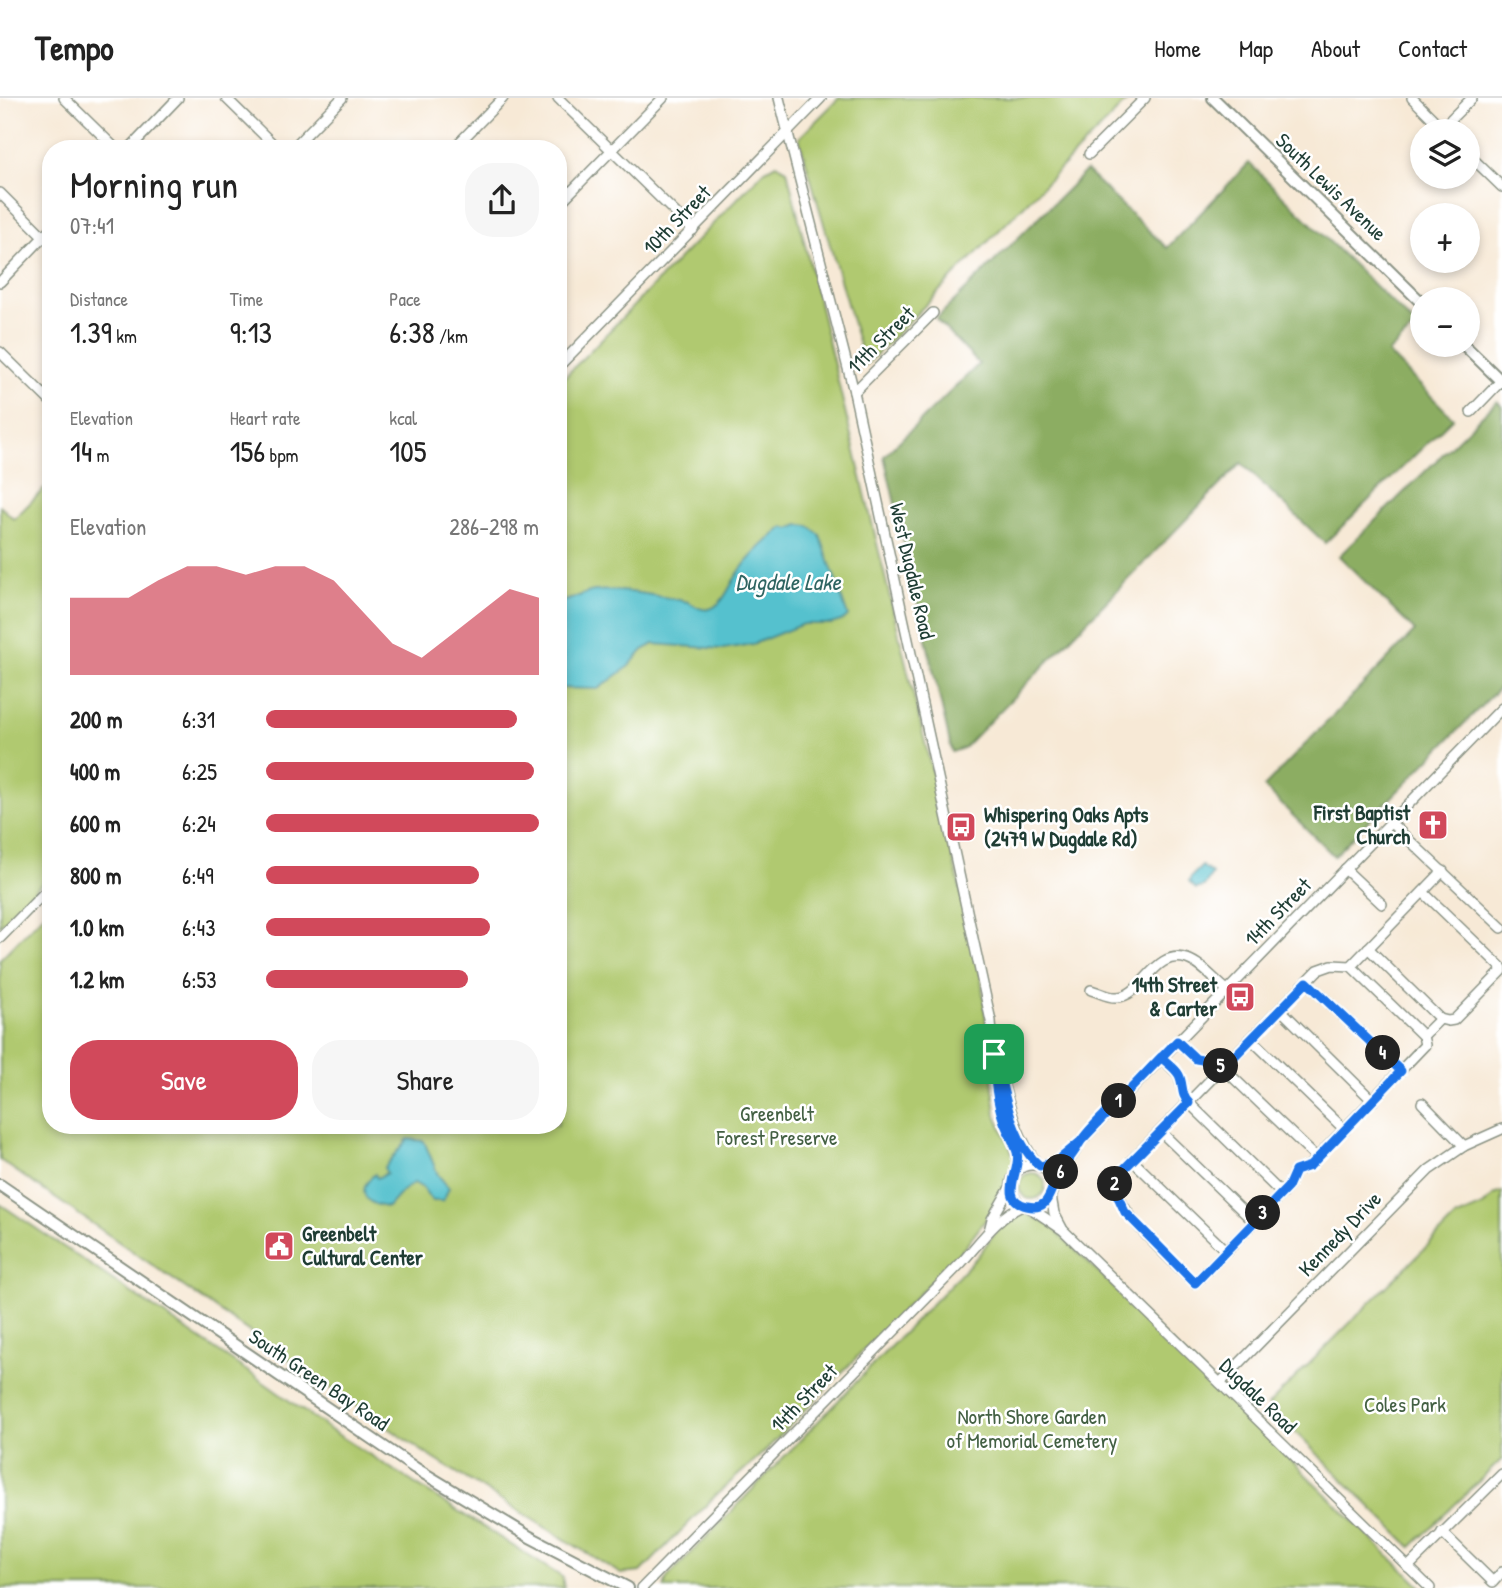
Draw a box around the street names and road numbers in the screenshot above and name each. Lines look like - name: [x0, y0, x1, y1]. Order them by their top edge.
- street label: South Lewis Avenue: [1269, 126, 1393, 247]
- street label: 10th Street: [636, 178, 718, 261]
- street label: 11th Street: [840, 299, 922, 380]
- street label: West Dugdale Road: [883, 500, 942, 642]
- street label: 14th Street: [1238, 870, 1318, 952]
- street label: Kennedy Drive: [1292, 1185, 1388, 1283]
- street label: South Green Bay Road: [243, 1322, 395, 1437]
- street label: Dugdale Road: [1213, 1351, 1303, 1440]
- street label: 14th Street: [764, 1356, 844, 1438]

